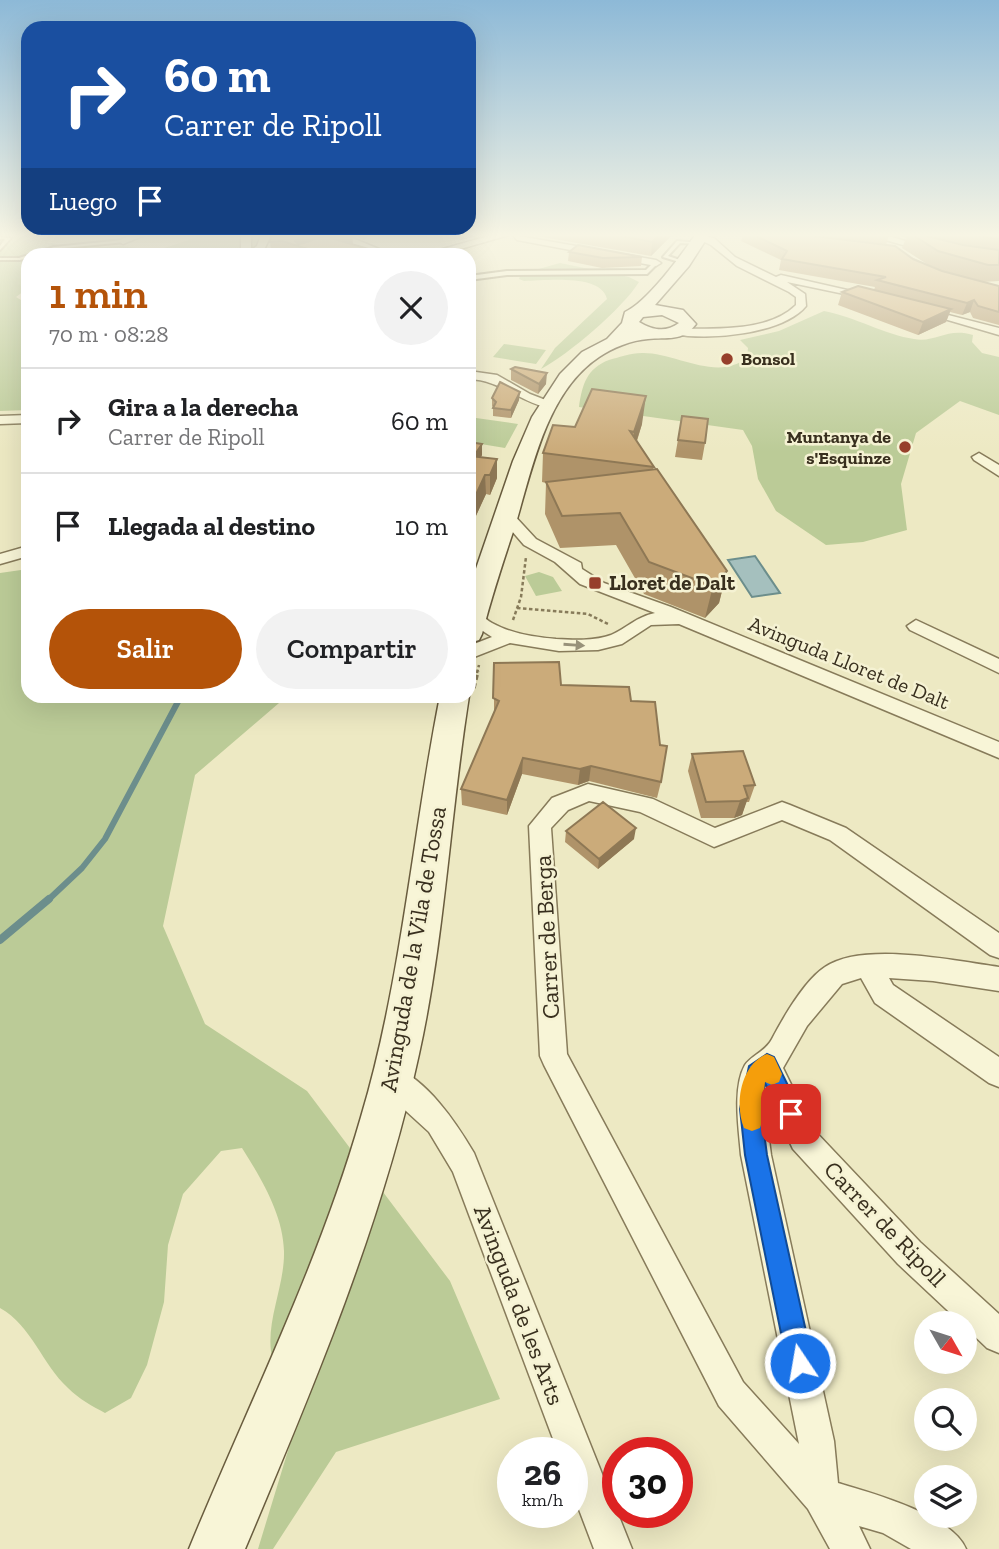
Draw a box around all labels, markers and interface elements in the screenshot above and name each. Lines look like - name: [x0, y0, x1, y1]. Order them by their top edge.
- text: 60 m: [164, 46, 271, 105]
- icon: right: [49, 49, 140, 140]
- text: Carrer de Ripoll: [164, 106, 382, 144]
- icon: arrive: [131, 182, 169, 220]
- text: Luego: [49, 185, 117, 217]
- text: 1 min: [49, 268, 148, 319]
- button: close: [374, 271, 448, 345]
- text: 70 m · 08:28: [49, 320, 169, 348]
- place label: Bonsol: [741, 348, 795, 370]
- marker: Bonsol: [719, 351, 735, 367]
- text: Gira a la derecha: [108, 391, 298, 423]
- icon: right: [49, 402, 87, 440]
- text: 60 m: [391, 405, 448, 437]
- text: Carrer de Ripoll: [108, 423, 265, 451]
- place label: Muntanya de s'Esquinze: [786, 426, 891, 469]
- marker: Muntanya de s'Esquinze: [897, 439, 913, 455]
- icon: arrive: [49, 507, 87, 545]
- text: Llegada al destino: [108, 510, 315, 542]
- text: 10 m: [395, 510, 448, 542]
- place label: Lloret de Dalt: [609, 570, 736, 595]
- marker: Lloret de Dalt: [587, 575, 603, 591]
- button: Salir: [49, 609, 242, 689]
- button: Compartir: [256, 609, 448, 689]
- street label: Avinguda Lloret de Dalt: [745, 611, 953, 714]
- one-way arrow: [563, 639, 585, 650]
- street label: Avinguda de la Vila de Tossa: [373, 803, 452, 1094]
- street label: Carrer de Berga: [528, 854, 565, 1020]
- pin: [761, 1084, 821, 1144]
- icon: arrive: [772, 1095, 810, 1133]
- street label: Carrer de Ripoll: [818, 1155, 953, 1292]
- street label: Avinguda de les Arts: [468, 1201, 571, 1409]
- north arrow: [914, 1311, 976, 1374]
- map controls: [914, 1311, 977, 1528]
- position arrow: [763, 1326, 837, 1400]
- button: search: [914, 1388, 977, 1451]
- speed limit sign: 30: [602, 1437, 693, 1528]
- text: 26: [524, 1452, 561, 1494]
- button: layers: [914, 1465, 977, 1528]
- text: km/h: [522, 1489, 563, 1511]

